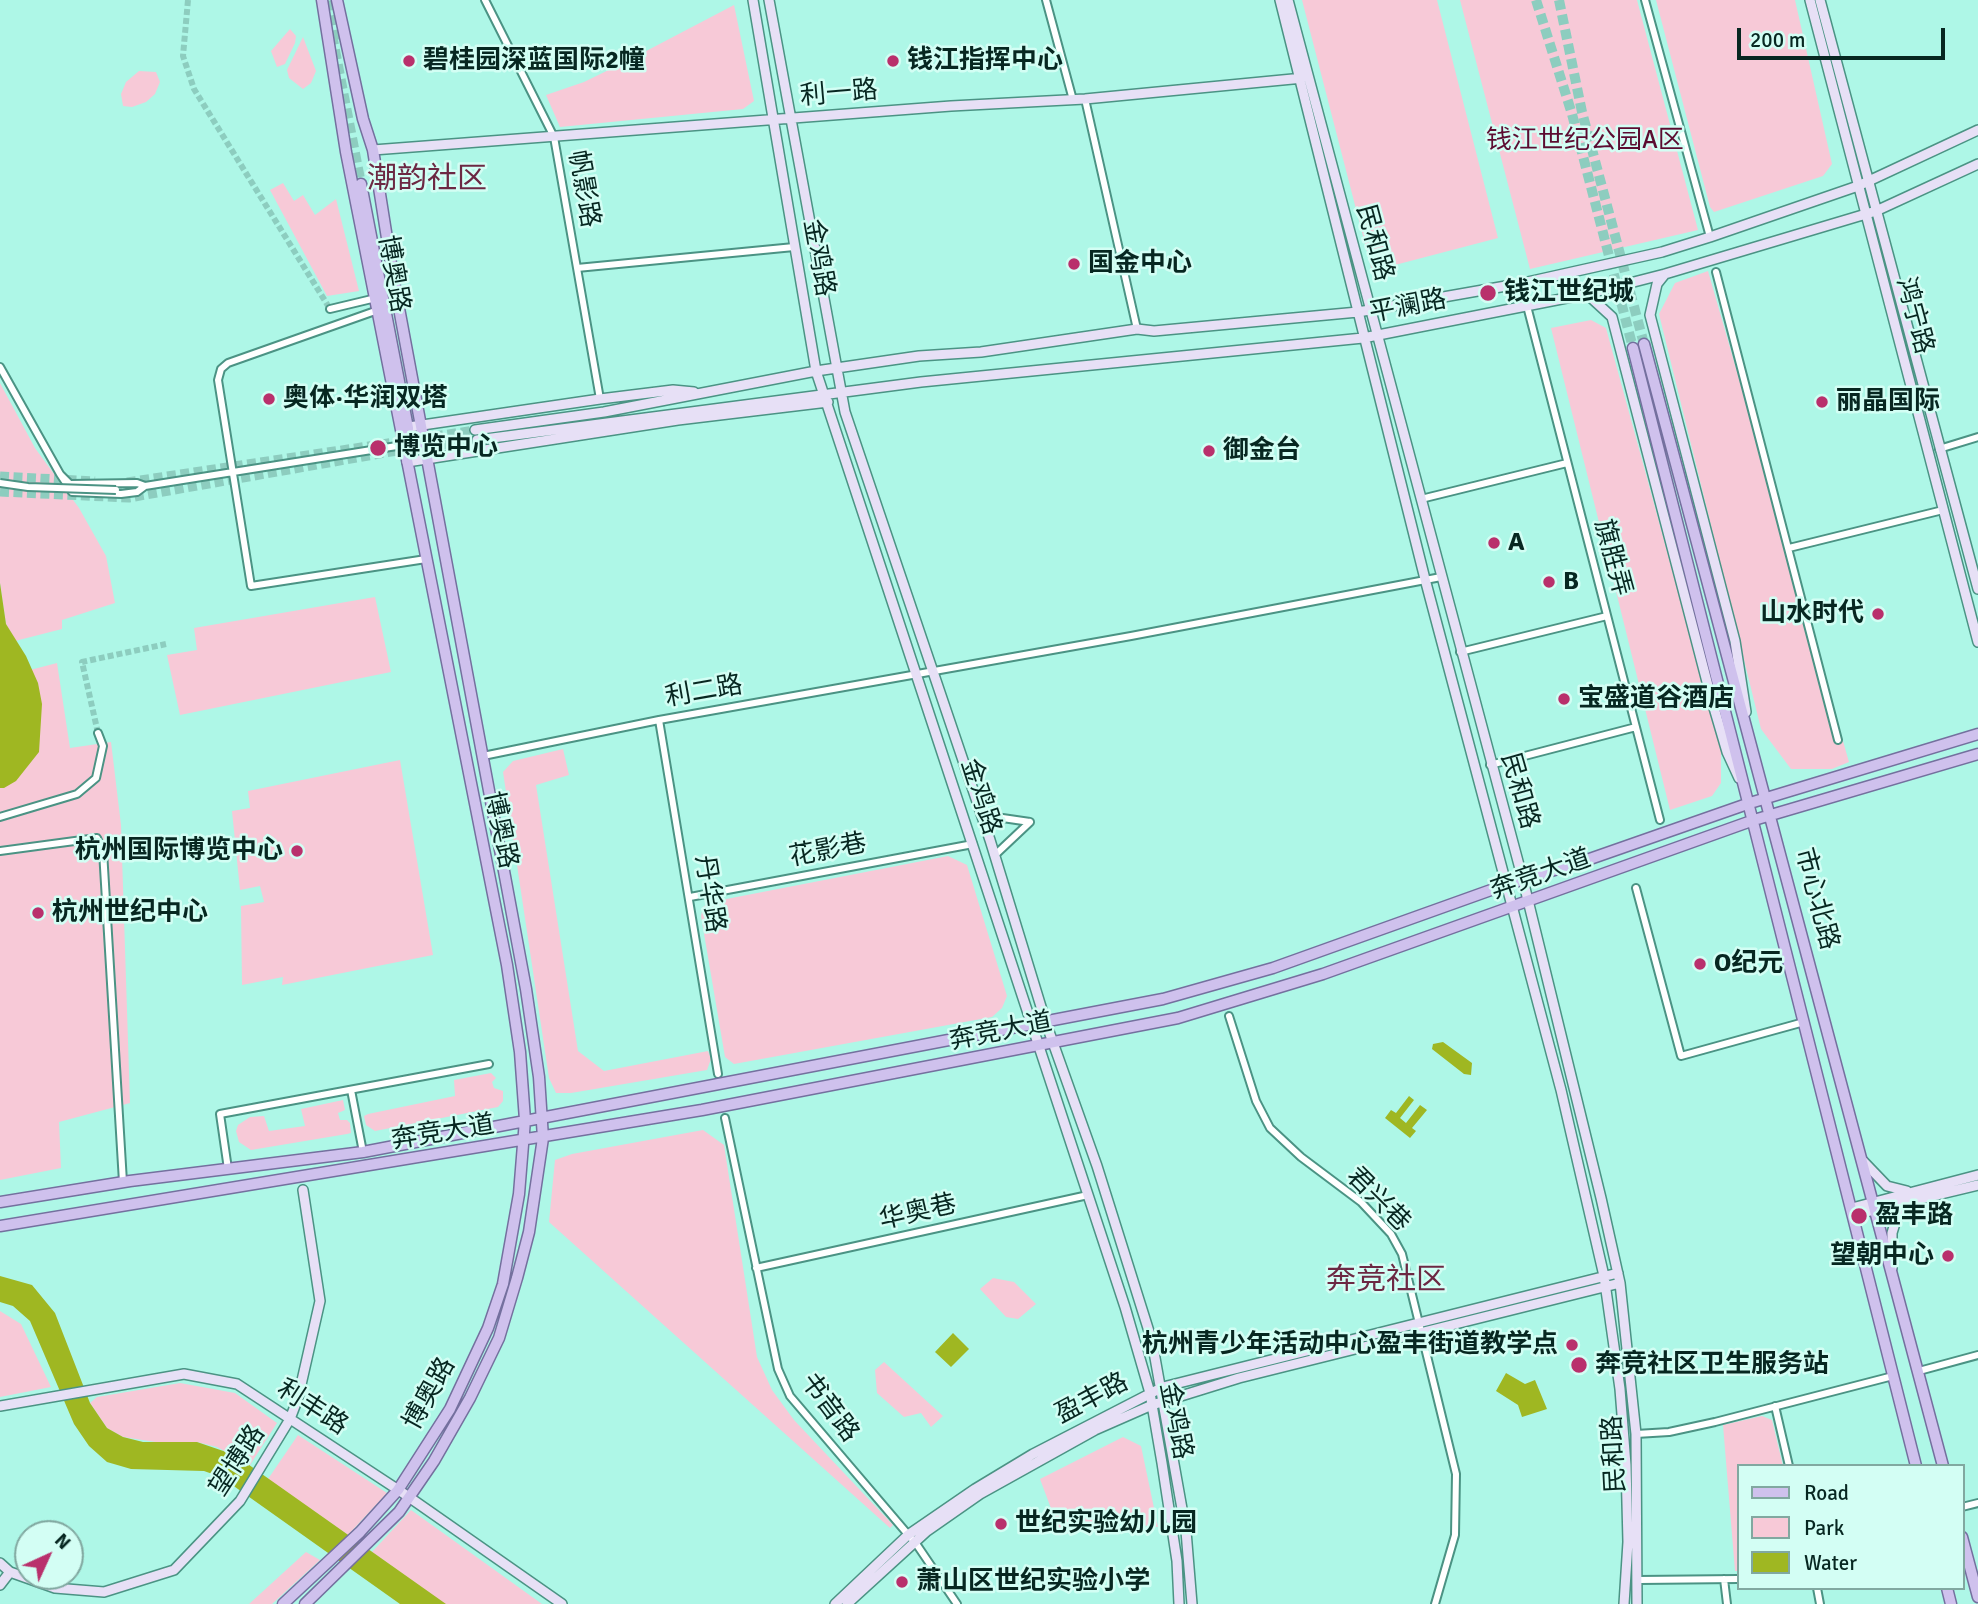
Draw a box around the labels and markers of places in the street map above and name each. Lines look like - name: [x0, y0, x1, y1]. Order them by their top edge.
- place label: 碧桂园深蓝国际2幢: [423, 45, 645, 77]
- place label: 钱江指挥中心: [907, 45, 1063, 77]
- marker: 碧桂园深蓝国际2幢: [401, 53, 417, 69]
- marker: 钱江指挥中心: [885, 53, 901, 69]
- place label: 国金中心: [1088, 248, 1192, 280]
- marker: 国金中心: [1066, 256, 1082, 272]
- place label: 钱江世纪城: [1504, 277, 1634, 309]
- marker: 钱江世纪城: [1478, 283, 1498, 303]
- place label: 奥体·华润双塔: [283, 383, 448, 415]
- place label: 丽晶国际: [1836, 386, 1940, 418]
- marker: 奥体·华润双塔: [261, 391, 277, 407]
- marker: 丽晶国际: [1814, 394, 1830, 410]
- place label: 博览中心: [394, 432, 498, 464]
- place label: 御金台: [1223, 435, 1301, 467]
- marker: 博览中心: [368, 438, 388, 458]
- marker: 御金台: [1201, 443, 1217, 459]
- place label: A: [1508, 527, 1525, 559]
- marker: A: [1486, 535, 1502, 551]
- place label: B: [1563, 566, 1579, 598]
- marker: B: [1541, 574, 1557, 590]
- place label: 山水时代: [1760, 598, 1864, 630]
- marker: 山水时代: [1870, 606, 1886, 622]
- place label: 宝盛道谷酒店: [1578, 683, 1734, 715]
- marker: 宝盛道谷酒店: [1556, 691, 1572, 707]
- place label: 杭州国际博览中心: [75, 835, 283, 867]
- marker: 杭州国际博览中心: [289, 843, 305, 859]
- place label: 杭州世纪中心: [52, 897, 208, 929]
- marker: 杭州世纪中心: [30, 905, 46, 921]
- place label: O纪元: [1714, 948, 1783, 980]
- marker: O纪元: [1692, 956, 1708, 972]
- place label: 盈丰路: [1875, 1200, 1953, 1232]
- marker: 盈丰路: [1849, 1206, 1869, 1226]
- place label: 望朝中心: [1830, 1240, 1934, 1272]
- marker: 望朝中心: [1940, 1248, 1956, 1264]
- place label: 杭州青少年活动中心盈丰街道教学点: [1142, 1329, 1558, 1361]
- marker: 杭州青少年活动中心盈丰街道教学点: [1564, 1337, 1580, 1353]
- place label: 奔竞社区卫生服务站: [1595, 1349, 1829, 1381]
- marker: 奔竞社区卫生服务站: [1569, 1355, 1589, 1375]
- place label: 世纪实验幼儿园: [1015, 1508, 1197, 1540]
- marker: 世纪实验幼儿园: [993, 1516, 1009, 1532]
- place label: 萧山区世纪实验小学: [916, 1566, 1150, 1598]
- marker: 萧山区世纪实验小学: [894, 1574, 910, 1590]

